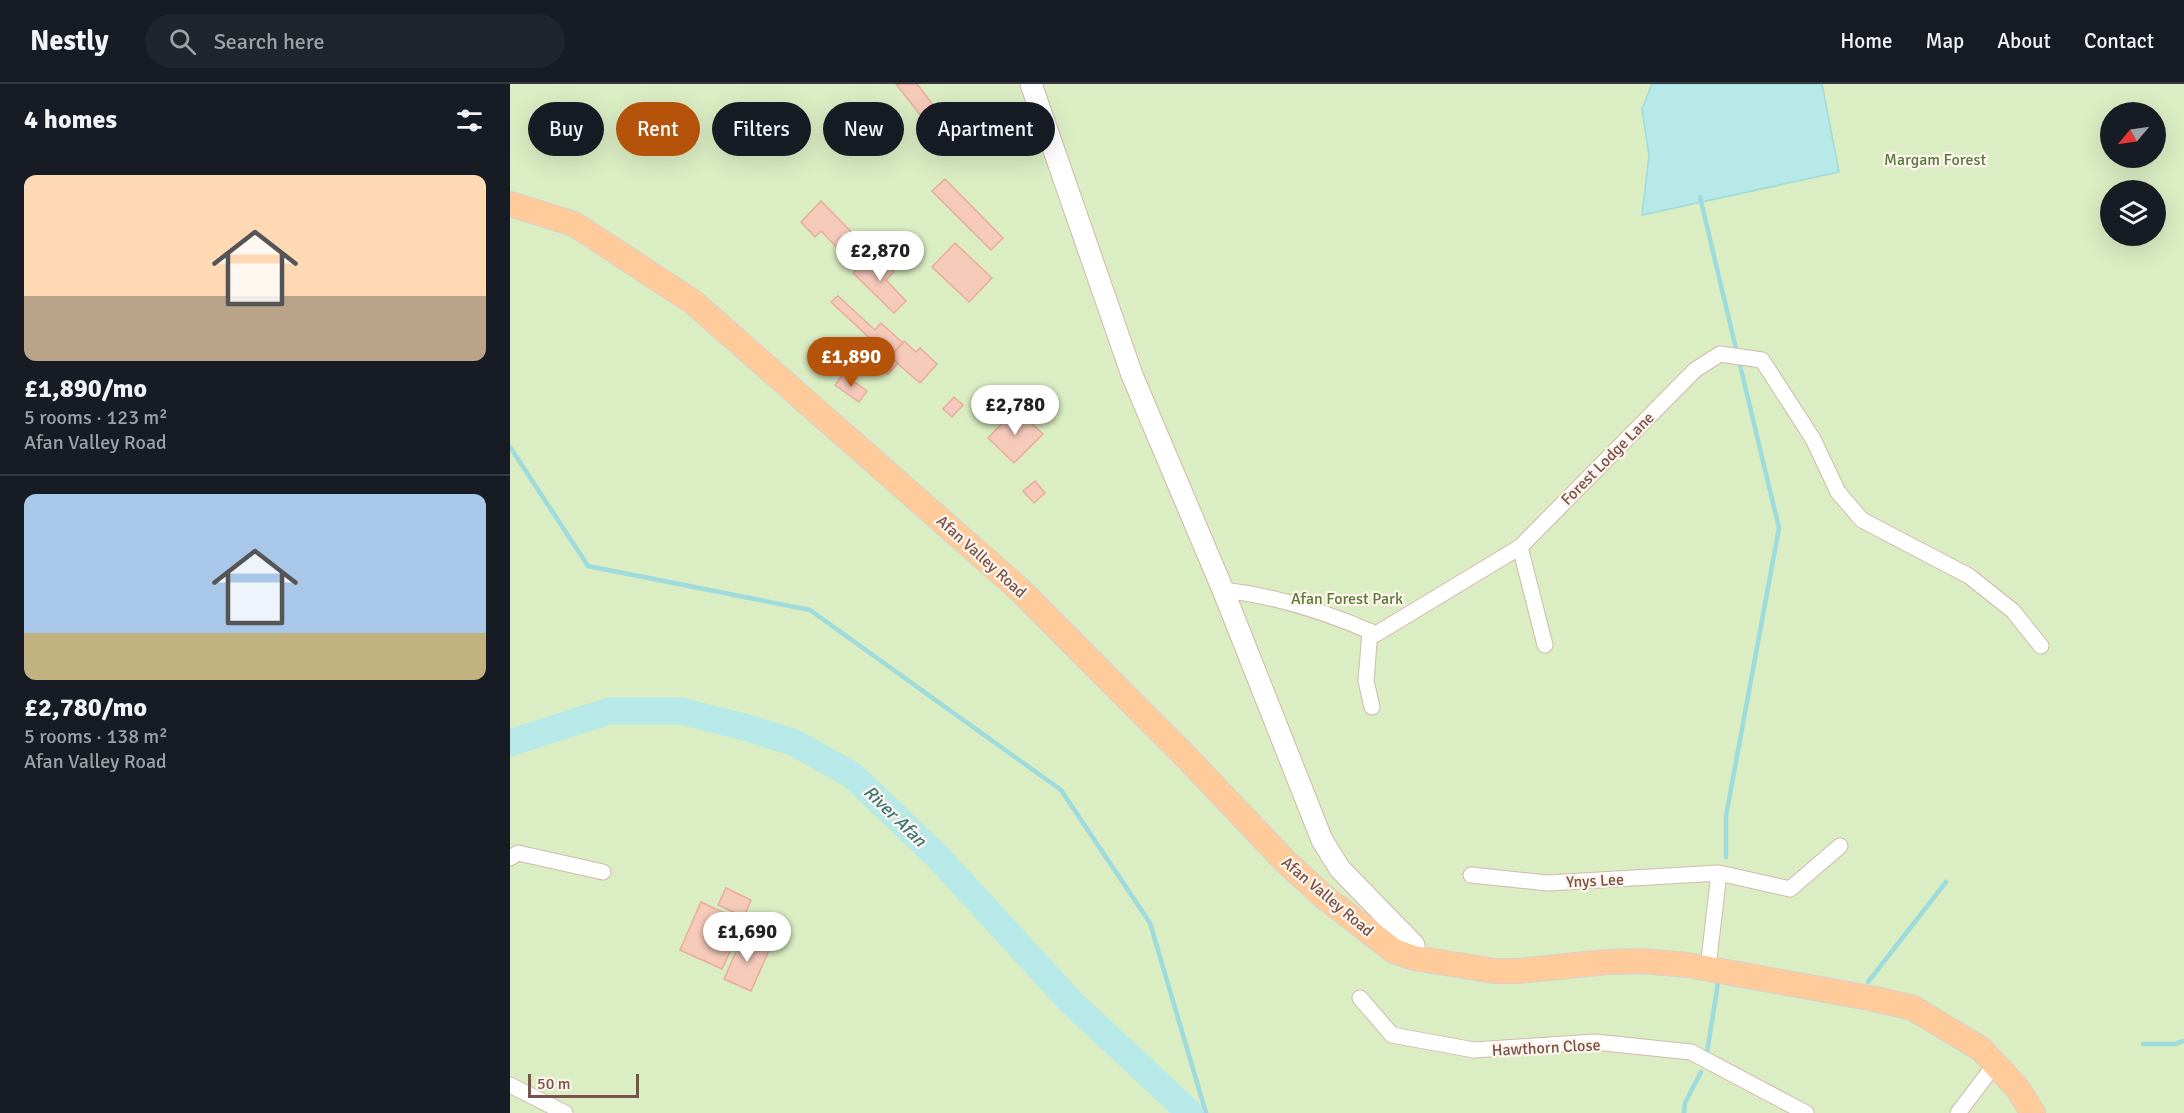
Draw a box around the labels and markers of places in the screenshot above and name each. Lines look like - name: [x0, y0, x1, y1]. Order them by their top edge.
- pin: £2,870: [831, 231, 929, 282]
- pin: £1,890: [802, 337, 900, 388]
- pin: £2,780: [966, 385, 1064, 436]
- pin: £1,690: [698, 912, 796, 963]

